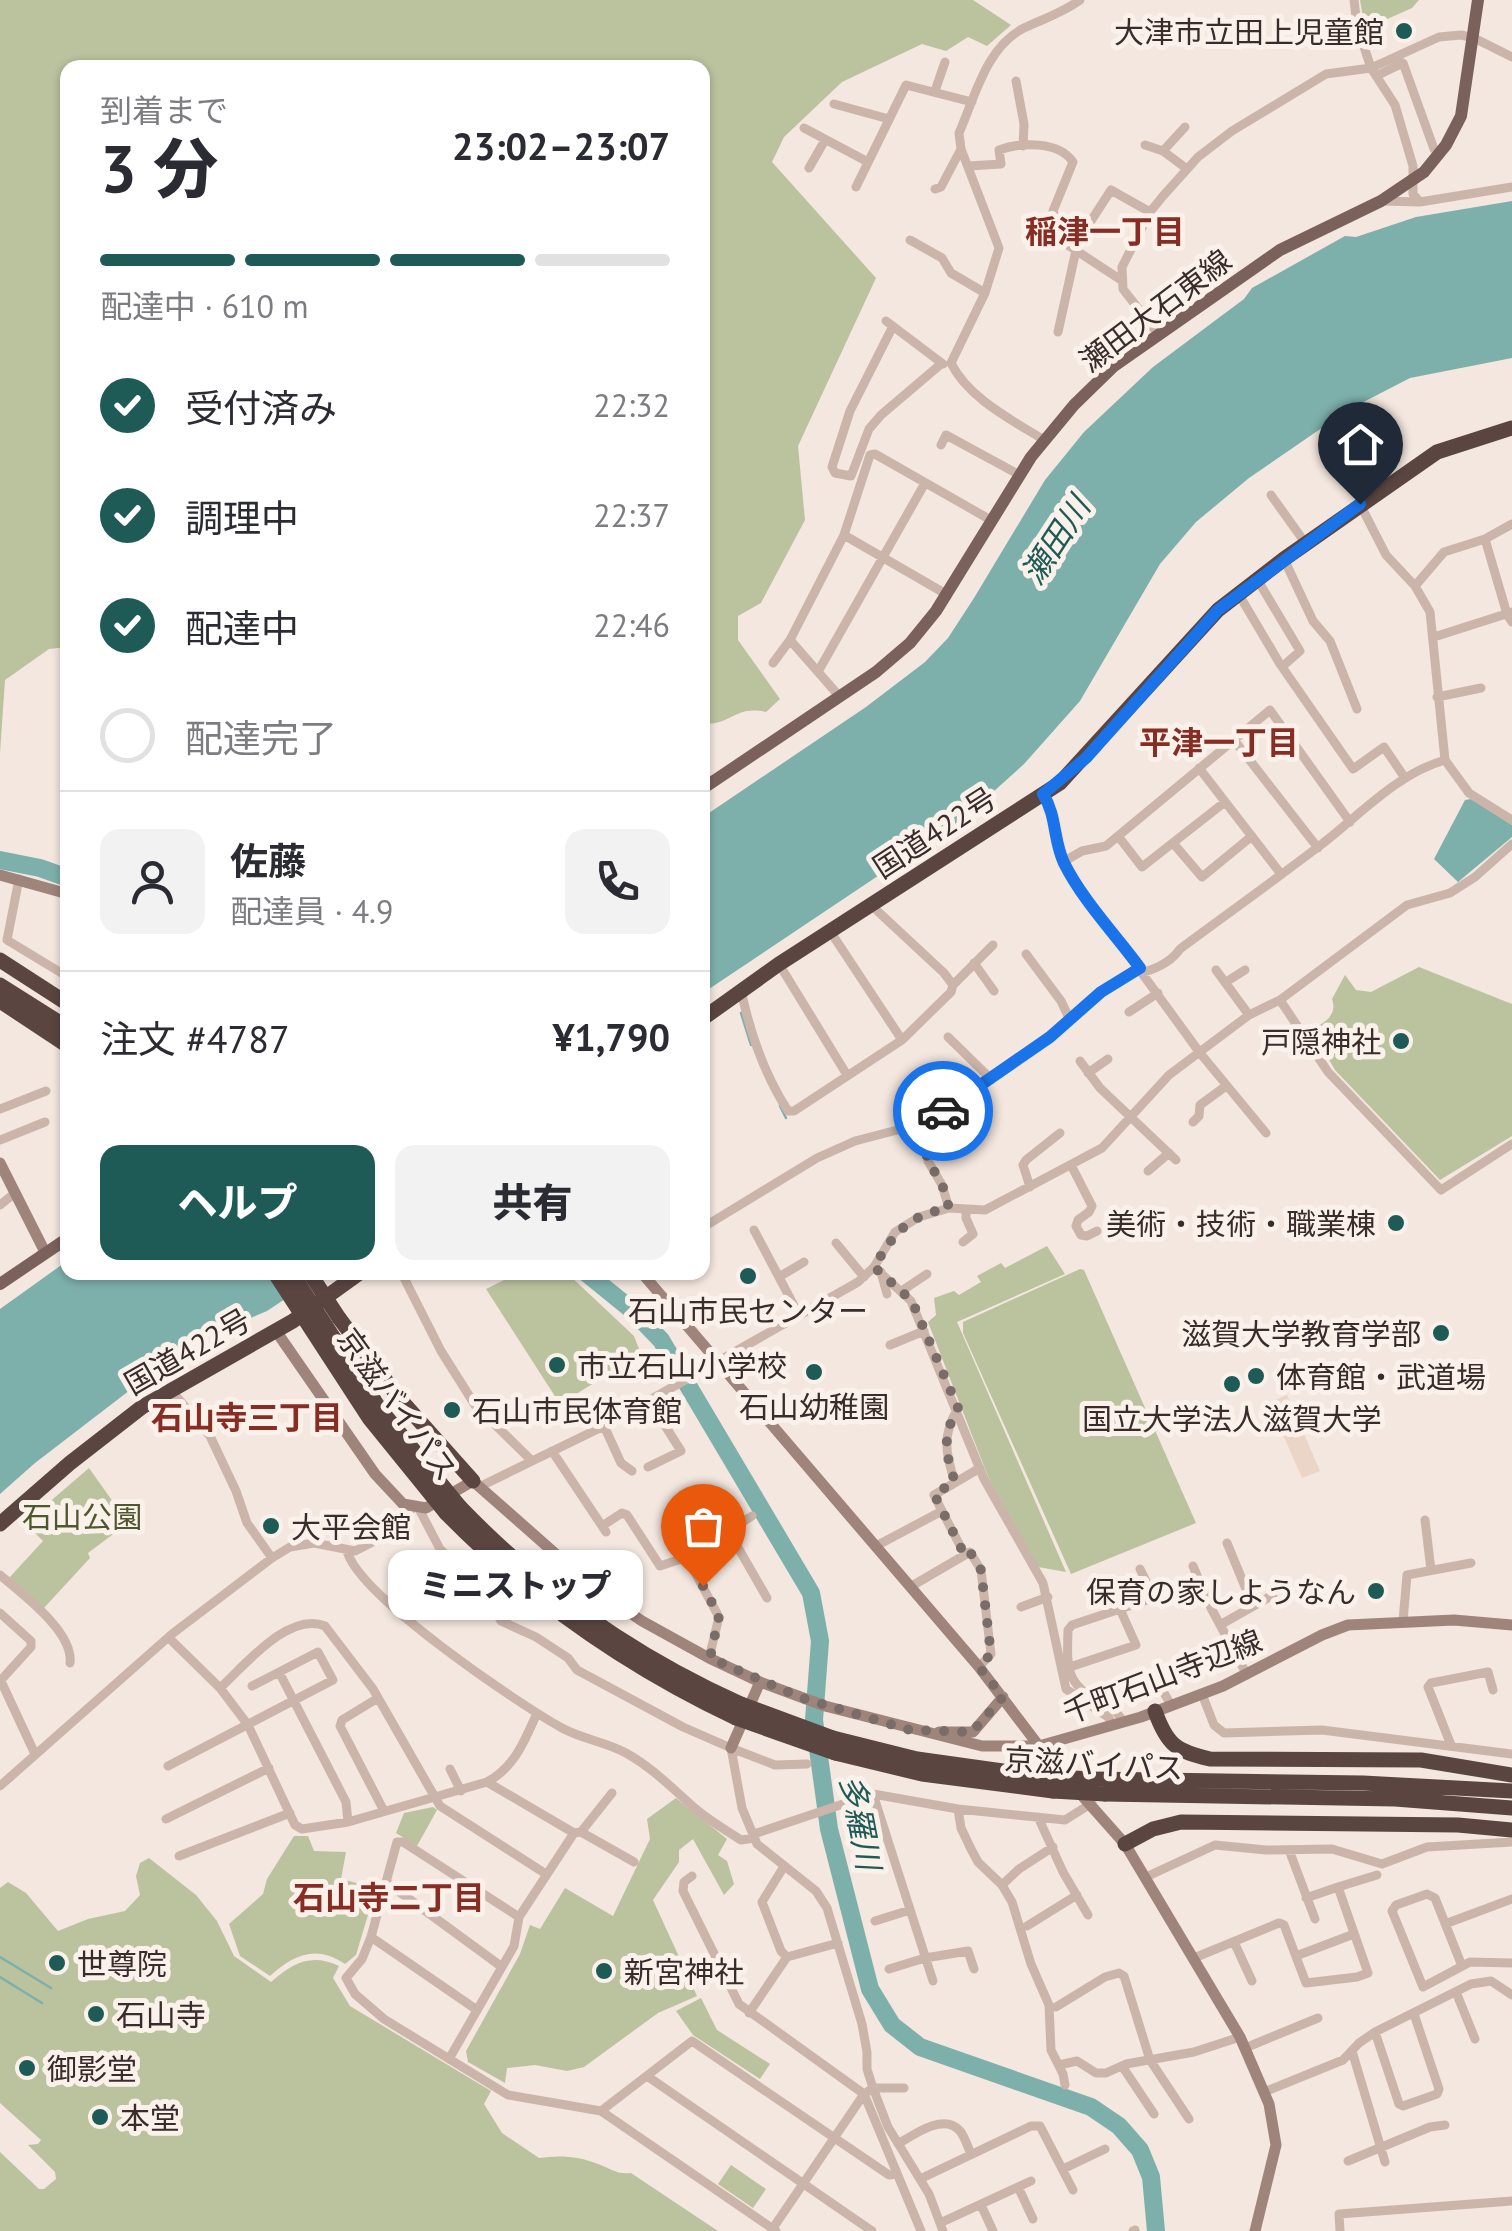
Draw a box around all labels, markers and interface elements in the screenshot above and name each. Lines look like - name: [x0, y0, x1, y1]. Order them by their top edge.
- place label: 大津市立田上児童館: [1114, 12, 1384, 51]
- marker: 大津市立田上児童館: [1393, 20, 1415, 42]
- text: 到着まで: [100, 89, 228, 131]
- text: 23:02–23:07: [452, 121, 670, 170]
- text: 3 分: [100, 126, 218, 210]
- district label: 稲津一丁目: [1025, 210, 1185, 252]
- street label: 瀬田大石東線: [1071, 240, 1239, 380]
- text: 配達中 · 610 m: [100, 285, 308, 327]
- icon: check: [100, 378, 155, 433]
- text: 受付済み: [185, 383, 337, 432]
- text: 22:32: [593, 384, 670, 426]
- pin: [1318, 402, 1403, 505]
- icon: home: [1333, 417, 1388, 472]
- water label: 瀬田川: [1011, 486, 1100, 592]
- icon: check: [100, 488, 155, 543]
- text: 調理中: [185, 493, 299, 542]
- text: 22:37: [593, 494, 670, 536]
- icon: check: [100, 598, 155, 653]
- text: 配達中: [185, 603, 299, 652]
- text: 22:46: [593, 604, 670, 646]
- text: 配達完了: [185, 713, 337, 762]
- district label: 平津一丁目: [1139, 721, 1299, 763]
- street label: 国道422号: [865, 778, 1003, 886]
- button: person: [100, 829, 205, 934]
- button: phone: [565, 829, 670, 934]
- text: 佐藤: [230, 836, 306, 885]
- text: 配達員 · 4.9: [230, 890, 393, 932]
- text: ¥1,790: [553, 1012, 670, 1061]
- text: 注文 #4787: [100, 1014, 290, 1063]
- place label: 戸隠神社: [1261, 1022, 1381, 1061]
- marker: 戸隠神社: [1390, 1030, 1412, 1052]
- courier: [893, 1061, 993, 1161]
- icon: car: [916, 1084, 971, 1139]
- button: ヘルプ: [100, 1145, 375, 1260]
- button: 共有: [395, 1145, 670, 1260]
- place label: 美術・技術・職業棟: [1106, 1204, 1376, 1243]
- marker: 美術・技術・職業棟: [1385, 1212, 1407, 1234]
- marker: 石山市民センター: [737, 1265, 759, 1287]
- place label: 石山市民センター: [628, 1291, 868, 1330]
- street label: 国道422号: [117, 1299, 257, 1403]
- place label: 滋賀大学教育学部: [1181, 1314, 1421, 1353]
- street label: 京滋バイパス: [329, 1320, 467, 1488]
- marker: 滋賀大学教育学部: [1430, 1322, 1452, 1344]
- place label: 市立石山小学校: [577, 1346, 787, 1385]
- marker: 市立石山小学校: [546, 1354, 568, 1376]
- place label: 体育館・武道場: [1276, 1357, 1486, 1396]
- marker: 石山幼稚園: [803, 1361, 825, 1383]
- marker: 体育館・武道場: [1245, 1365, 1267, 1387]
- marker: 国立大学法人滋賀大学: [1221, 1373, 1243, 1395]
- place label: 石山幼稚園: [739, 1387, 889, 1426]
- place label: 石山市民体育館: [472, 1391, 682, 1430]
- district label: 石山寺三丁目: [151, 1396, 343, 1438]
- marker: 石山市民体育館: [441, 1399, 463, 1421]
- place label: 国立大学法人滋賀大学: [1082, 1399, 1382, 1438]
- pin: [661, 1484, 746, 1587]
- park label: 石山公園: [22, 1497, 142, 1536]
- icon: bag: [676, 1499, 731, 1554]
- place label: 大平会館: [291, 1507, 411, 1546]
- marker: 大平会館: [260, 1515, 282, 1537]
- callout: ミニストップ: [388, 1551, 643, 1621]
- text: ミニストップ: [419, 1564, 612, 1606]
- place label: 保育の家しようなん: [1086, 1572, 1356, 1611]
- marker: 保育の家しようなん: [1365, 1580, 1387, 1602]
- street label: 千町石山寺辺線: [1057, 1620, 1267, 1732]
- street label: 京滋バイパス: [1003, 1739, 1185, 1787]
- water label: 多羅川: [831, 1771, 891, 1876]
- district label: 石山寺二丁目: [293, 1876, 485, 1918]
- place label: 世尊院: [77, 1944, 167, 1983]
- marker: 世尊院: [46, 1952, 68, 1974]
- place label: 新宮神社: [624, 1952, 744, 1991]
- marker: 新宮神社: [593, 1960, 615, 1982]
- place label: 石山寺: [116, 1995, 206, 2034]
- marker: 石山寺: [85, 2003, 107, 2025]
- place label: 御影堂: [47, 2049, 137, 2088]
- marker: 御影堂: [16, 2057, 38, 2079]
- place label: 本堂: [120, 2098, 180, 2137]
- marker: 本堂: [89, 2106, 111, 2128]

